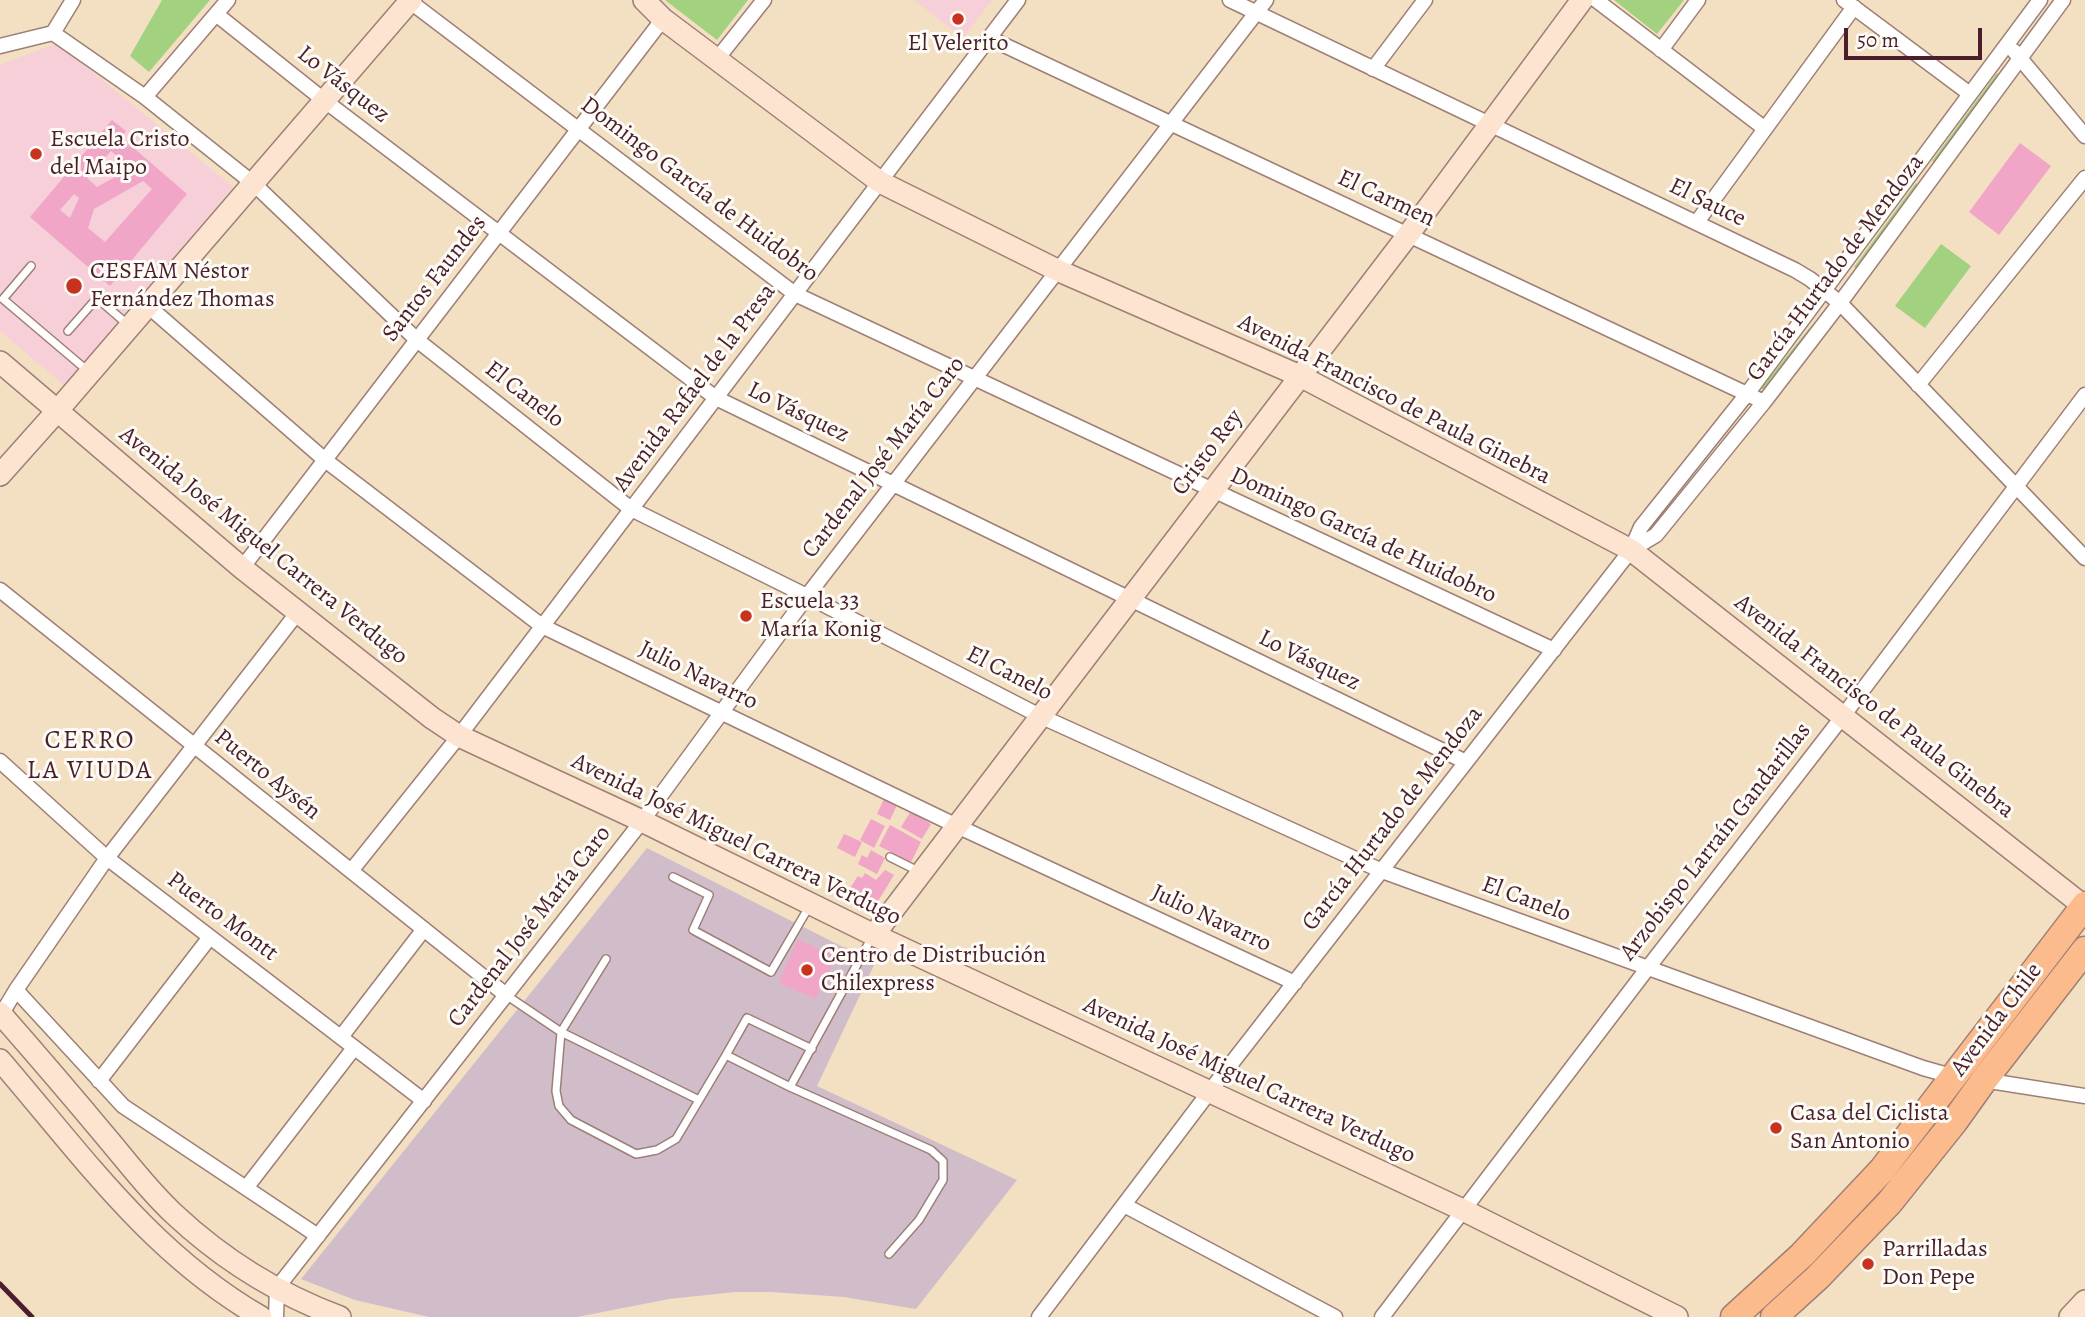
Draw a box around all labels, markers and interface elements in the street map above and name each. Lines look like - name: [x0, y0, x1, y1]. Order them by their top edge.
- marker: El Velerito: [950, 11, 966, 27]
- scale bar: [1847, 14, 1985, 58]
- text: 50 m: [1857, 26, 1899, 54]
- place label: El Velerito: [908, 30, 1008, 58]
- street label: Lo Vásquez: [291, 40, 395, 130]
- street label: Domingo García de Huidobro: [574, 91, 824, 289]
- place label: Escuela Cristo del Maipo: [50, 126, 190, 182]
- marker: Escuela Cristo del Maipo: [28, 146, 44, 162]
- street label: García Hurtado de Mendoza: [1741, 149, 1931, 387]
- street label: El Carmen: [1333, 164, 1439, 234]
- street label: El Sauce: [1664, 172, 1750, 234]
- street label: Santos Faundes: [377, 210, 493, 348]
- place label: CESFAM Néstor Fernández Thomas: [90, 258, 275, 314]
- marker: CESFAM Néstor Fernández Thomas: [64, 276, 84, 296]
- street label: Avenida Rafael de la Presa: [607, 278, 783, 498]
- street label: Avenida Francisco de Paula Ginebra: [1233, 308, 1555, 492]
- street label: Cardenal José María Caro: [796, 351, 972, 565]
- street label: El Canelo: [479, 355, 569, 435]
- street label: Lo Vásquez: [742, 376, 854, 450]
- street label: Cristo Rey: [1166, 404, 1250, 502]
- street label: Avenida José Miguel Carrera Verdugo: [113, 421, 413, 671]
- street label: Domingo García de Huidobro: [1225, 462, 1501, 610]
- place label: Escuela 33 María Konig: [760, 588, 881, 644]
- street label: Avenida Francisco de Paula Ginebra: [1728, 589, 2020, 825]
- marker: Escuela 33 María Konig: [738, 608, 754, 624]
- street label: Lo Vásquez: [1253, 624, 1365, 698]
- street label: Julio Navarro: [634, 635, 762, 717]
- street label: El Canelo: [961, 640, 1057, 708]
- street label: García Hurtado de Mendoza: [1296, 701, 1490, 937]
- street label: Arzobispo Larraín Gandarillas: [1614, 717, 1818, 967]
- street label: Puerto Aysén: [208, 723, 326, 827]
- district label: CERRO LA VIUDA: [28, 726, 152, 788]
- street label: Avenida José Miguel Carrera Verdugo: [567, 748, 905, 932]
- street label: Cardenal José María Caro: [442, 820, 618, 1034]
- street label: Puerto Montt: [161, 866, 283, 968]
- street label: El Canelo: [1478, 871, 1574, 929]
- street label: Julio Navarro: [1147, 879, 1275, 959]
- place label: Centro de Distribución Chilexpress: [821, 942, 1046, 998]
- street label: Avenida Chile: [1945, 958, 2049, 1082]
- marker: Centro de Distribución Chilexpress: [799, 962, 815, 978]
- street label: Avenida José Miguel Carrera Verdugo: [1078, 991, 1420, 1171]
- place label: Casa del Ciclista San Antonio: [1790, 1100, 1949, 1156]
- marker: Casa del Ciclista San Antonio: [1768, 1120, 1784, 1136]
- place label: Parrilladas Don Pepe: [1882, 1236, 1988, 1292]
- marker: Parrilladas Don Pepe: [1860, 1256, 1876, 1272]

